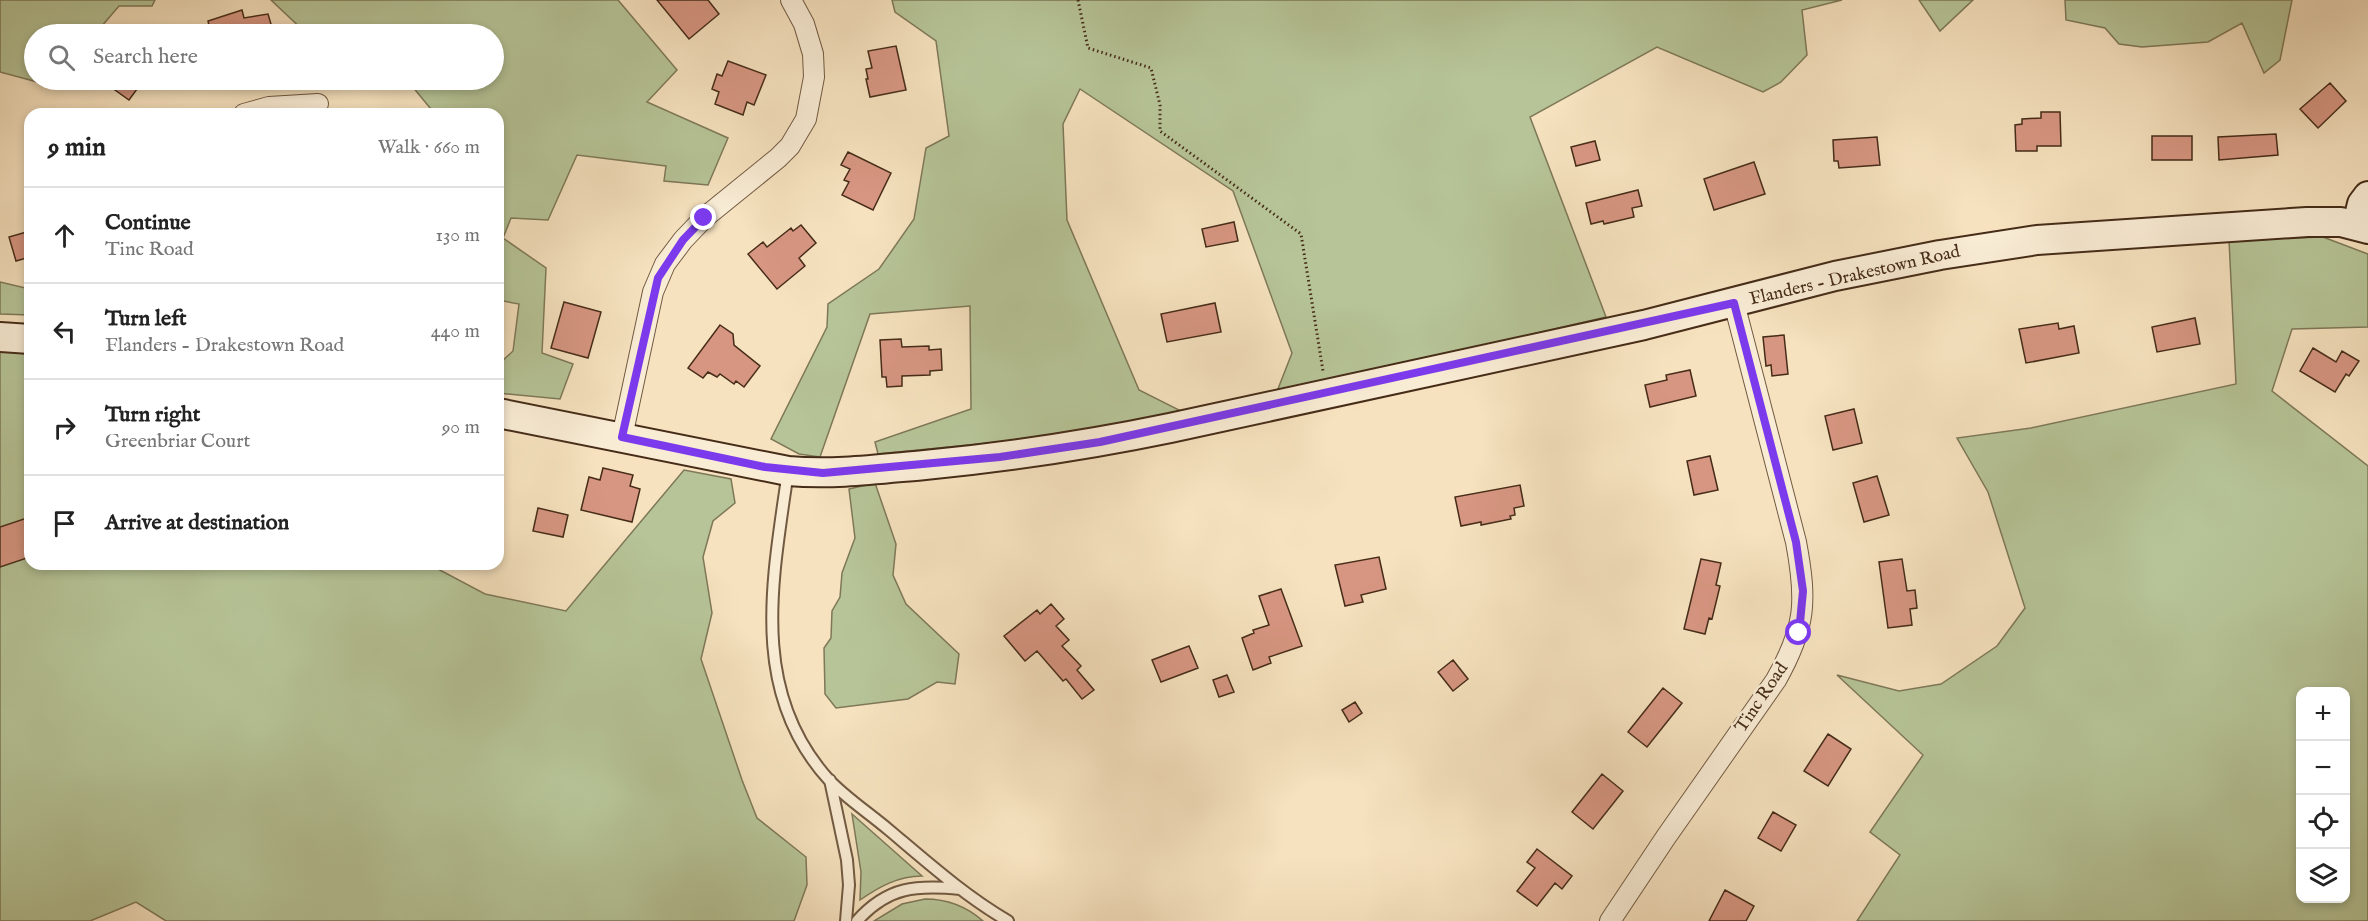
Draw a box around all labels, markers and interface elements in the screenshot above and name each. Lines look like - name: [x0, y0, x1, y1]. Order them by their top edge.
- search box: [24, 24, 504, 90]
- icon: search: [45, 41, 78, 74]
- text: Search here: [93, 43, 198, 71]
- text: 9 min: [48, 131, 106, 164]
- text: Walk · 660 m: [378, 135, 480, 160]
- route end: [690, 204, 716, 230]
- text: Continue: [105, 209, 191, 237]
- icon: ahead: [48, 219, 81, 252]
- text: 130 m: [435, 223, 480, 248]
- text: Tinc Road: [105, 237, 194, 262]
- street label: Flanders - Drakestown Road: [1748, 240, 1963, 311]
- text: Turn left: [105, 305, 187, 333]
- icon: left: [48, 315, 81, 348]
- text: 440 m: [431, 319, 480, 344]
- text: Flanders - Drakestown Road: [105, 333, 344, 358]
- text: Turn right: [105, 401, 200, 429]
- icon: right: [48, 411, 81, 444]
- text: 90 m: [442, 415, 480, 440]
- text: Greenbriar Court: [105, 429, 250, 454]
- icon: arrive: [48, 507, 81, 540]
- text: Arrive at destination: [105, 509, 289, 537]
- route start: [1785, 619, 1811, 645]
- street label: Tinc Road: [1730, 658, 1794, 738]
- map controls: [2296, 687, 2350, 903]
- button: +: [2296, 687, 2350, 741]
- button: −: [2296, 741, 2350, 795]
- button: locate: [2296, 795, 2350, 849]
- button: layers: [2296, 849, 2350, 903]

